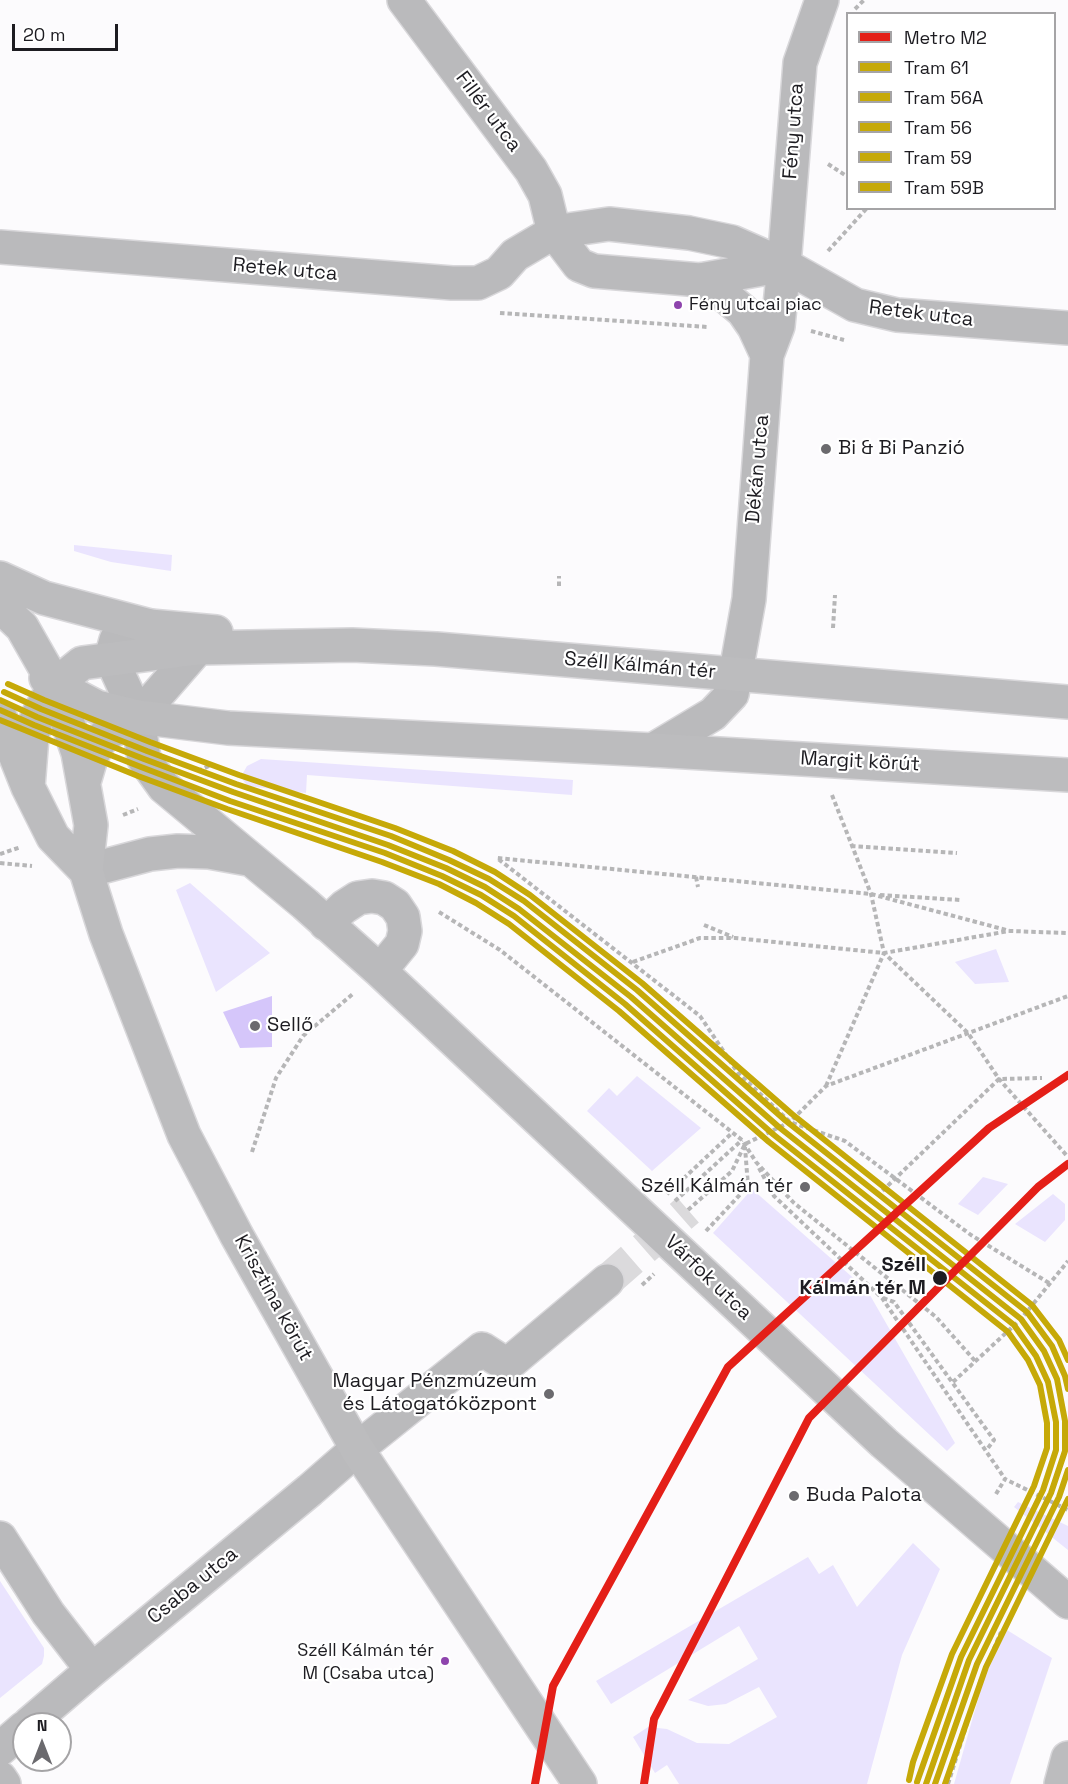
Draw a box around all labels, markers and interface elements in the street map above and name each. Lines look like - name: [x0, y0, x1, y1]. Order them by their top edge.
- scale bar: [15, 12, 122, 50]
- legend: [846, 12, 1056, 210]
- text: 20 m: [23, 23, 66, 46]
- text: Metro M2: [904, 26, 987, 49]
- text: Tram 61: [904, 56, 969, 79]
- street label: Fillér utca: [450, 67, 526, 157]
- street label: Fény utca: [779, 82, 809, 180]
- text: Tram 56A: [904, 86, 983, 109]
- text: Tram 56: [904, 116, 972, 139]
- text: Tram 59: [904, 146, 972, 169]
- text: Tram 59B: [904, 176, 984, 199]
- street label: Retek utca: [232, 253, 338, 287]
- place label: Fény utcai piac: [689, 294, 822, 316]
- street label: Retek utca: [867, 296, 975, 332]
- marker: Fény utcai piac: [672, 299, 684, 311]
- street label: Dékán utca: [741, 414, 775, 524]
- place label: Bi & Bi Panzió: [838, 437, 965, 461]
- marker: Bi & Bi Panzió: [819, 442, 833, 456]
- street label: Széll Kálmán tér: [563, 647, 717, 685]
- street label: Margit körút: [800, 747, 920, 777]
- place label: Sellő: [267, 1014, 313, 1038]
- marker: Sellő: [248, 1019, 262, 1033]
- place label: Széll Kálmán tér: [641, 1175, 793, 1199]
- marker: Széll Kálmán tér: [798, 1180, 812, 1194]
- street label: Krisztina körút: [229, 1231, 317, 1365]
- street label: Várfok utca: [659, 1231, 757, 1325]
- place label: Széll Kálmán tér M: [800, 1254, 926, 1301]
- marker: Széll Kálmán tér M: [931, 1269, 949, 1287]
- place label: Magyar Pénzmúzeum és Látogatóközpont: [332, 1370, 537, 1417]
- marker: Magyar Pénzmúzeum és Látogatóközpont: [542, 1387, 556, 1401]
- place label: Buda Palota: [806, 1484, 922, 1508]
- marker: Buda Palota: [787, 1489, 801, 1503]
- street label: Csaba utca: [143, 1542, 243, 1630]
- place label: Széll Kálmán tér M (Csaba utca): [297, 1640, 434, 1682]
- marker: Széll Kálmán tér M (Csaba utca): [439, 1655, 451, 1667]
- north arrow: [12, 1712, 72, 1772]
- text: N: [37, 1715, 47, 1736]

